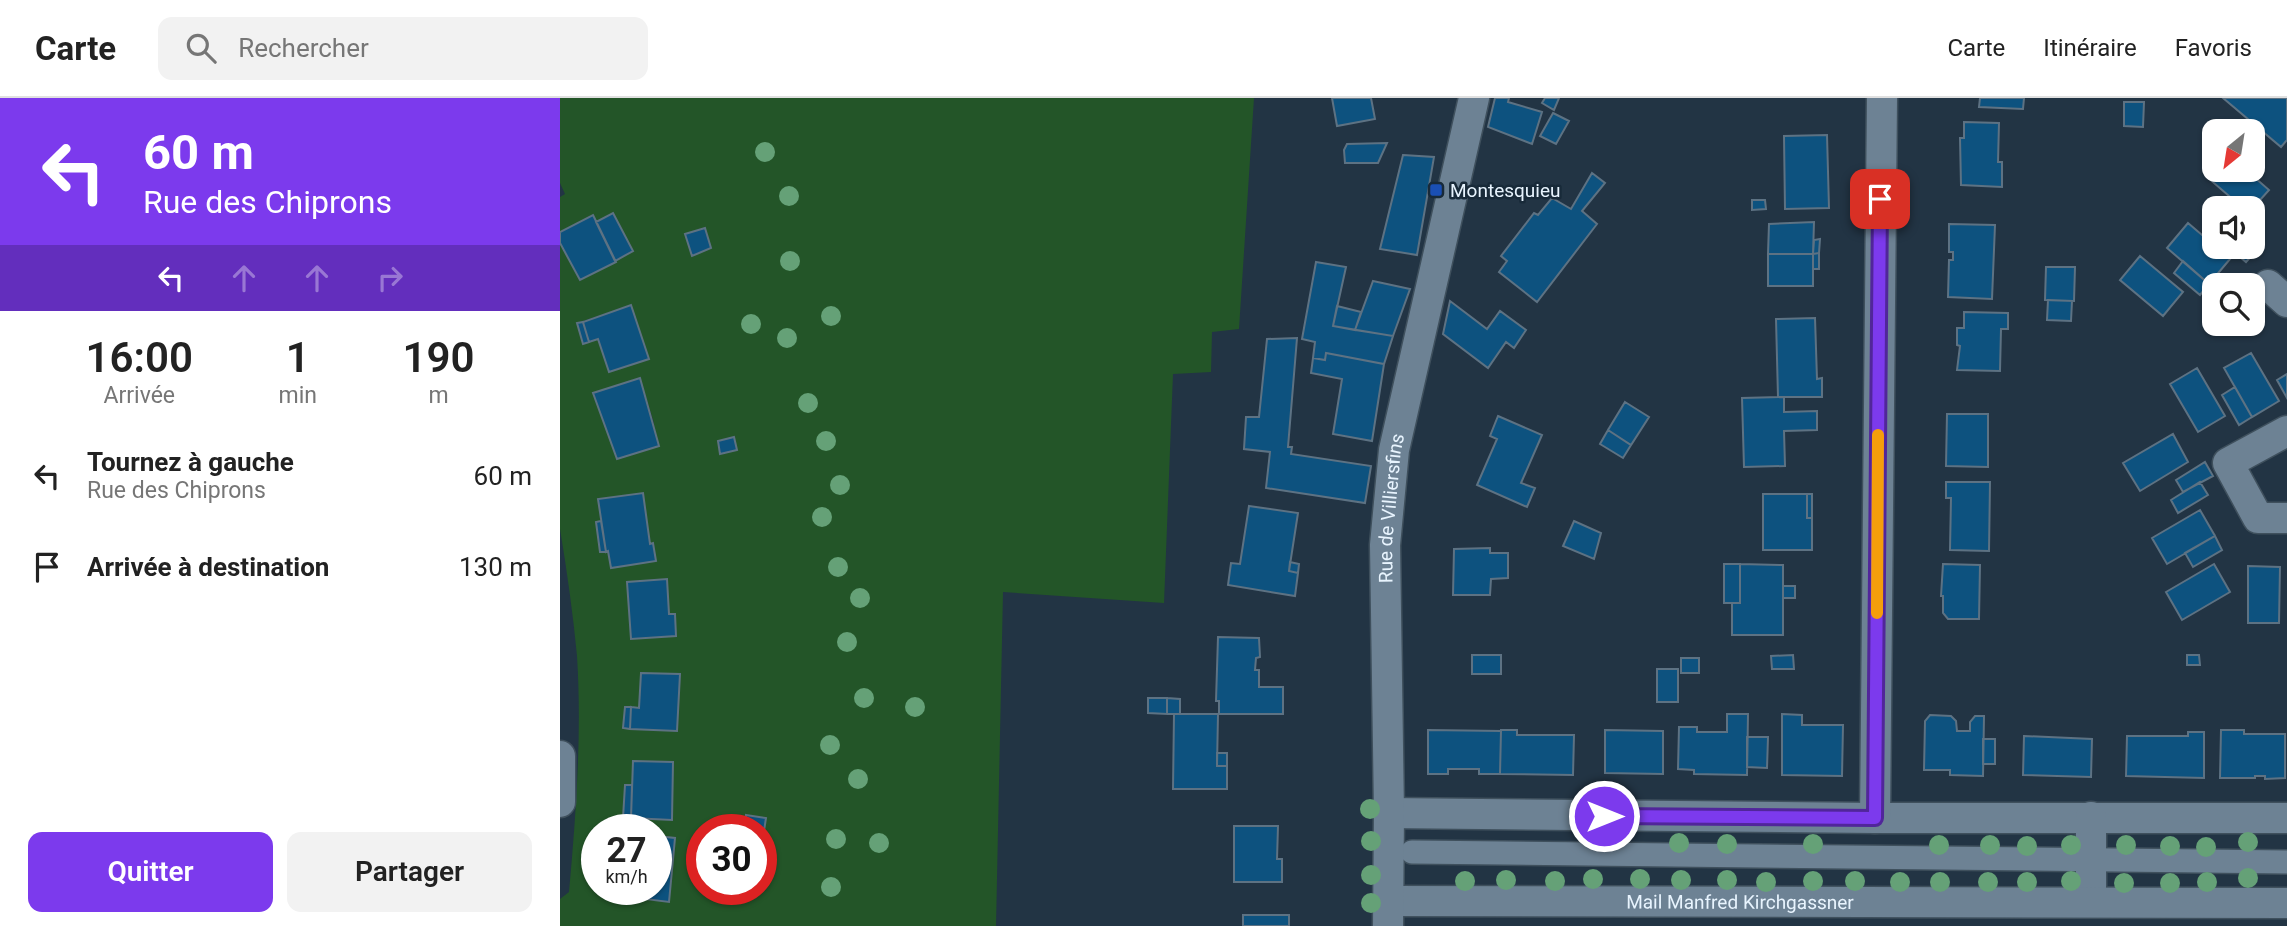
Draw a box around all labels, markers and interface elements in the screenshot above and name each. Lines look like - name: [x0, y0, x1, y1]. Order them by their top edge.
- search box: [158, 17, 648, 80]
- text: Carte: [35, 29, 116, 68]
- icon: search: [182, 29, 220, 67]
- text: Rechercher: [238, 33, 369, 63]
- text: Carte: [1947, 34, 2005, 62]
- text: Itinéraire: [2043, 34, 2137, 62]
- text: Favoris: [2175, 34, 2252, 62]
- north arrow: [2202, 119, 2264, 182]
- map controls: [2202, 119, 2265, 336]
- text: 60 m: [143, 124, 254, 181]
- icon: left: [28, 126, 119, 217]
- pin: [1850, 169, 1910, 229]
- place label: Montesquieu: [1450, 179, 1560, 202]
- icon: arrive: [1861, 180, 1899, 218]
- marker: Montesquieu: [1428, 182, 1444, 198]
- text: Rue des Chiprons: [143, 183, 392, 221]
- button: sound: [2202, 196, 2265, 259]
- icon: left: [152, 259, 190, 297]
- icon: ahead: [225, 259, 263, 297]
- icon: ahead: [298, 259, 336, 297]
- icon: right: [371, 259, 409, 297]
- button: search: [2202, 273, 2265, 336]
- text: 16:00: [86, 333, 193, 382]
- text: 1: [286, 333, 310, 382]
- text: 190: [402, 333, 474, 382]
- text: Arrivée: [103, 382, 175, 409]
- text: min: [278, 382, 317, 409]
- text: m: [428, 382, 449, 409]
- street label: Rue de Villiersfins: [1374, 431, 1409, 583]
- text: Tournez à gauche: [87, 447, 294, 477]
- icon: left: [28, 457, 66, 495]
- text: 60 m: [474, 461, 532, 491]
- text: Rue des Chiprons: [87, 477, 266, 504]
- icon: arrive: [28, 548, 66, 586]
- text: Arrivée à destination: [87, 552, 329, 582]
- text: 130 m: [459, 552, 532, 582]
- position arrow: [1567, 779, 1641, 853]
- speed limit sign: 30: [686, 814, 777, 905]
- text: 27: [606, 830, 647, 871]
- button: Quitter: [28, 832, 273, 912]
- button: Partager: [287, 832, 532, 912]
- text: km/h: [605, 866, 648, 887]
- street label: Mail Manfred Kirchgassner: [1626, 891, 1854, 914]

